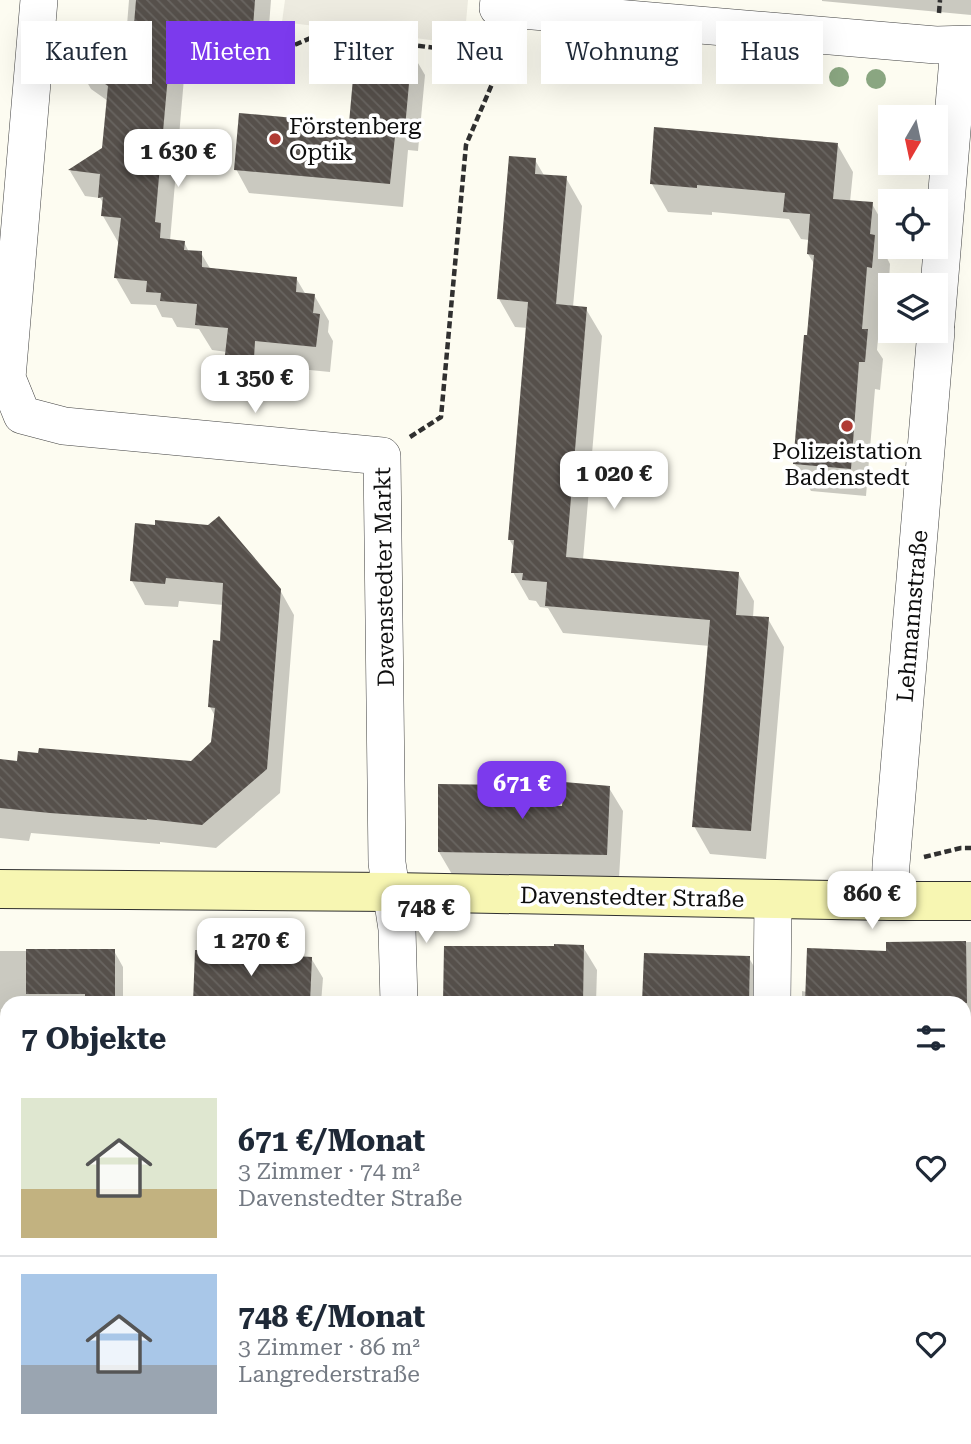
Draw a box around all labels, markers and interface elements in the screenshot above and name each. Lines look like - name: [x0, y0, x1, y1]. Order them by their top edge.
- chip: Kaufen: [21, 21, 152, 84]
- chip: Mieten: [166, 21, 295, 84]
- chip: Filter: [309, 21, 418, 84]
- chip: Neu: [432, 21, 527, 84]
- chip: Wohnung: [541, 21, 702, 84]
- chip: Haus: [716, 21, 823, 84]
- north arrow: [878, 105, 948, 175]
- map controls: [878, 105, 948, 343]
- place label: Förstenberg Optik: [289, 113, 421, 166]
- pin: 1 630 €: [113, 130, 243, 189]
- marker: Förstenberg Optik: [267, 131, 283, 147]
- text: 1 630 €: [140, 138, 216, 165]
- button: locate: [878, 189, 948, 259]
- button: layers: [878, 273, 948, 343]
- pin: 1 350 €: [190, 356, 320, 415]
- text: 1 350 €: [217, 364, 293, 391]
- marker: Polizeistation Badenstedt: [839, 418, 855, 434]
- place label: Polizeistation Badenstedt: [772, 438, 922, 491]
- pin: 1 020 €: [549, 452, 679, 511]
- text: 1 020 €: [576, 460, 652, 487]
- street label: Davenstedter Markt: [369, 466, 400, 687]
- street label: Lehmannstraße: [892, 529, 933, 703]
- pin: 671 €: [473, 762, 571, 821]
- text: 671 €: [493, 770, 551, 797]
- pin: 860 €: [823, 872, 921, 931]
- text: 860 €: [843, 880, 901, 907]
- street label: Davenstedter Straße: [520, 882, 744, 913]
- pin: 748 €: [377, 886, 475, 945]
- text: 748 €: [397, 894, 455, 921]
- pin: 1 270 €: [186, 918, 316, 978]
- text: 1 270 €: [213, 927, 289, 954]
- icon: filters: [912, 1019, 950, 1057]
- text: 7 Objekte: [21, 1021, 166, 1056]
- text: 671 €/Monat: [238, 1123, 425, 1158]
- icon: home: [77, 1126, 161, 1210]
- icon: heart: [912, 1149, 950, 1187]
- text: 3 Zimmer · 74 m²: [238, 1158, 420, 1185]
- text: Davenstedter Straße: [238, 1185, 462, 1212]
- text: 748 €/Monat: [238, 1299, 425, 1334]
- icon: home: [77, 1302, 161, 1386]
- icon: heart: [912, 1325, 950, 1363]
- text: 3 Zimmer · 86 m²: [238, 1334, 420, 1361]
- text: Langrederstraße: [238, 1361, 420, 1388]

